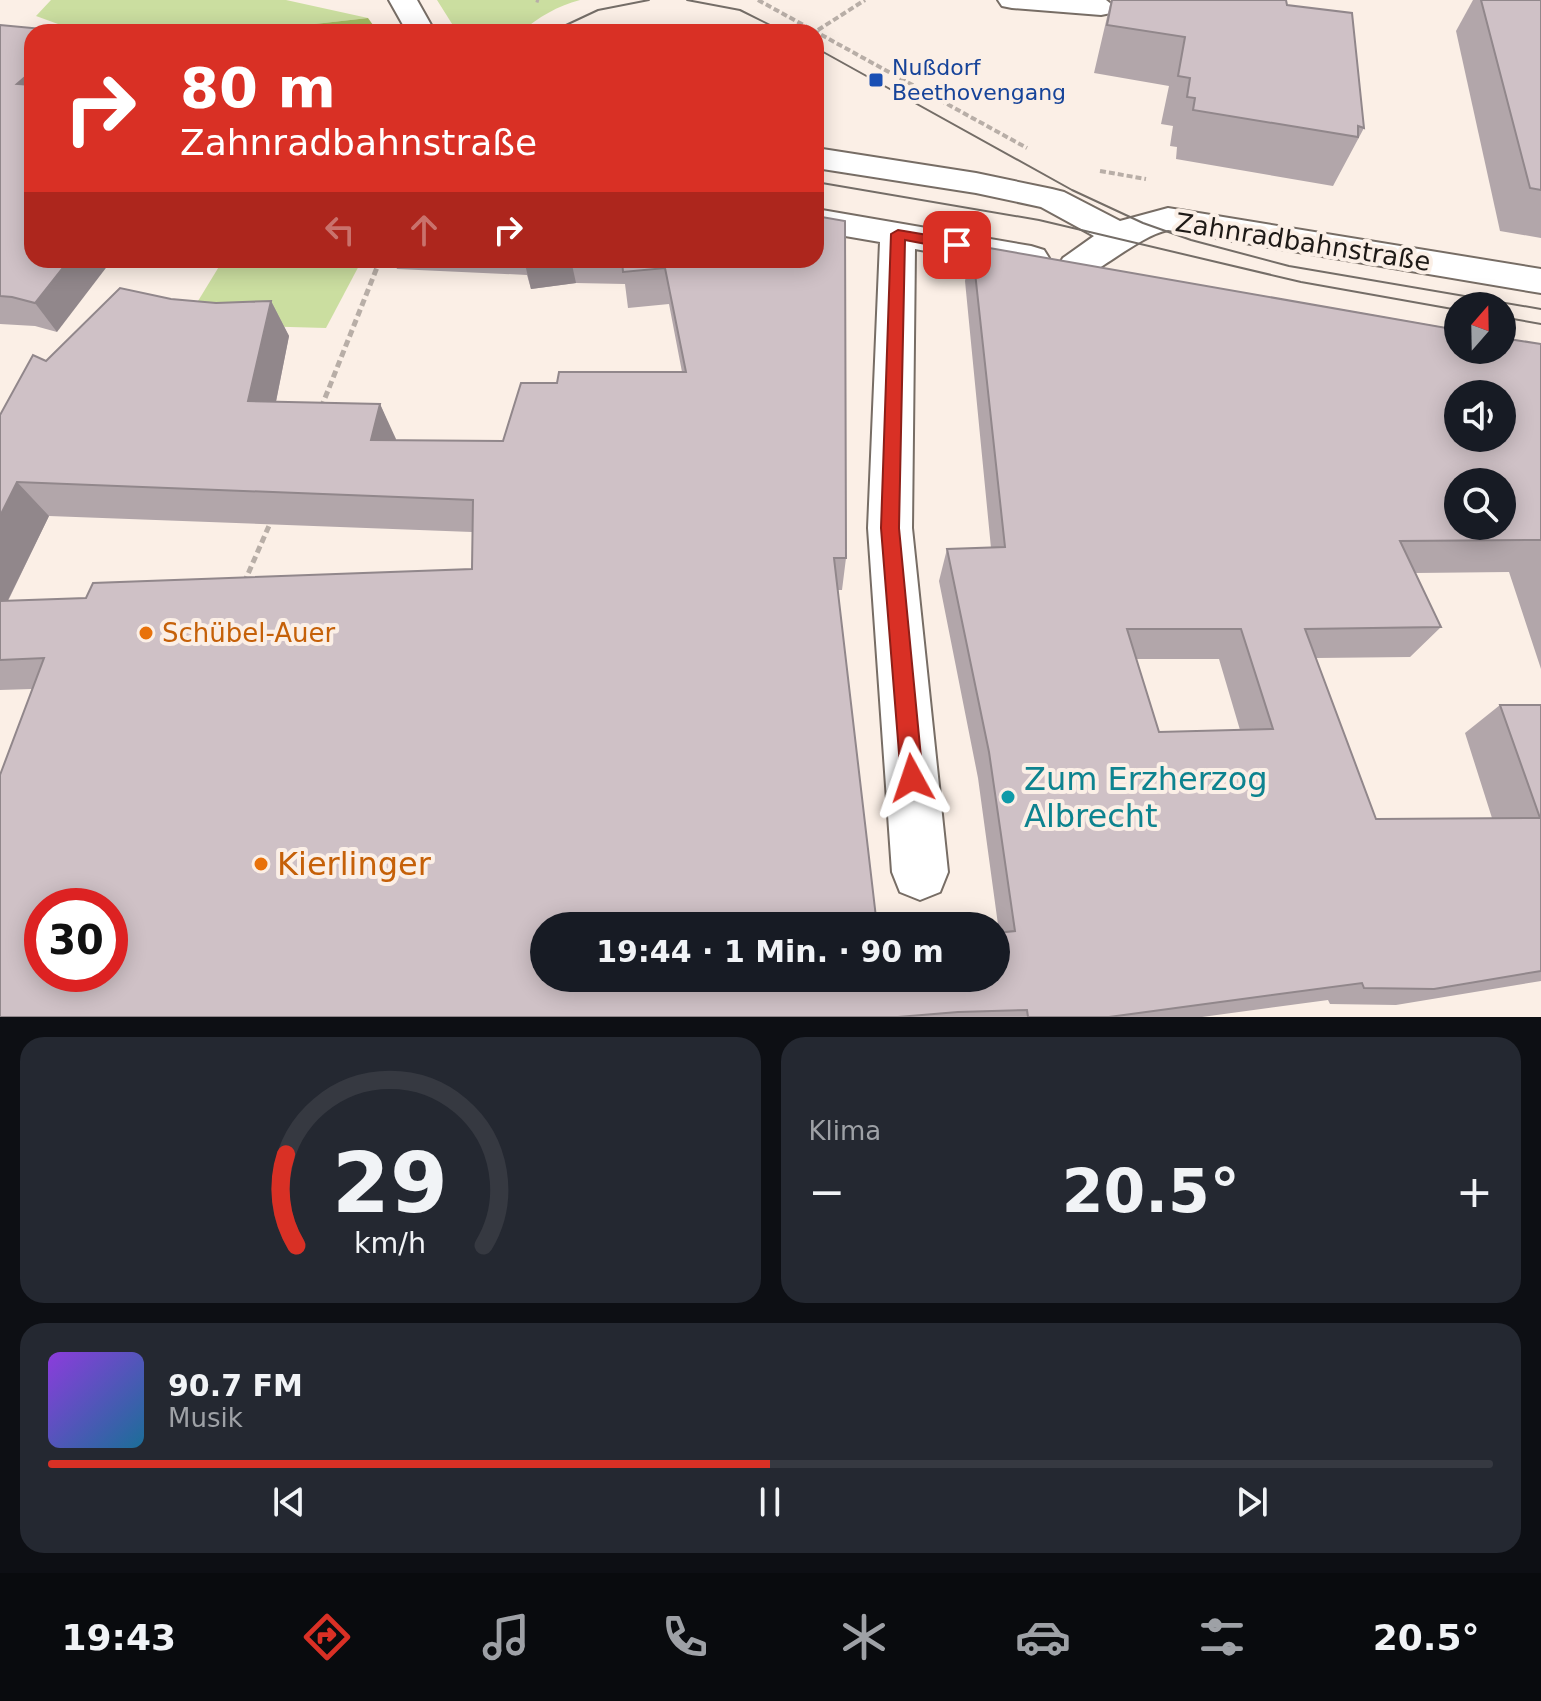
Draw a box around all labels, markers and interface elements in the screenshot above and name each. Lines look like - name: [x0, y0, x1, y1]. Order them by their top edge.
- text: 80 m: [180, 55, 336, 120]
- place label: Nußdorf Beethovengang: [892, 55, 1066, 105]
- icon: right: [48, 56, 152, 160]
- marker: Nußdorf Beethovengang: [867, 71, 885, 89]
- text: Zahnradbahnstraße: [180, 122, 537, 163]
- street label: Zahnradbahnstraße: [1173, 207, 1433, 277]
- icon: left: [318, 208, 362, 252]
- icon: ahead: [402, 208, 446, 252]
- icon: right: [486, 208, 530, 252]
- pin: [923, 211, 991, 279]
- icon: arrive: [935, 223, 979, 267]
- north arrow: [1444, 292, 1516, 364]
- map controls: [1444, 292, 1516, 540]
- button: sound: [1444, 380, 1516, 452]
- button: search: [1444, 468, 1516, 540]
- place label: Schübel-Auer: [162, 618, 336, 648]
- marker: Schübel-Auer: [137, 624, 155, 642]
- position arrow: [870, 736, 954, 820]
- place label: Zum Erzherzog Albrecht: [1024, 760, 1268, 835]
- marker: Zum Erzherzog Albrecht: [999, 788, 1017, 806]
- place label: Kierlinger: [277, 845, 432, 883]
- marker: Kierlinger: [252, 855, 270, 873]
- speed limit sign: 30: [24, 888, 128, 992]
- text: 19:44 · 1 Min. · 90 m: [596, 934, 944, 969]
- text: Klima: [809, 1116, 881, 1146]
- text: 29: [332, 1135, 448, 1232]
- text: 20.5°: [1062, 1156, 1240, 1226]
- text: −: [809, 1166, 845, 1217]
- text: +: [1456, 1166, 1493, 1217]
- text: km/h: [354, 1226, 426, 1260]
- text: 90.7 FM: [168, 1368, 303, 1403]
- text: Musik: [168, 1403, 243, 1433]
- icon: previous: [267, 1480, 311, 1524]
- icon: pause: [748, 1480, 792, 1524]
- icon: next: [1230, 1480, 1274, 1524]
- icon: directions: [299, 1609, 355, 1665]
- icon: music: [478, 1609, 534, 1665]
- icon: phone: [657, 1609, 713, 1665]
- icon: climate: [836, 1609, 892, 1665]
- icon: car: [1015, 1609, 1071, 1665]
- icon: filters: [1194, 1609, 1250, 1665]
- text: 19:43: [61, 1617, 176, 1658]
- text: 20.5°: [1373, 1617, 1479, 1658]

